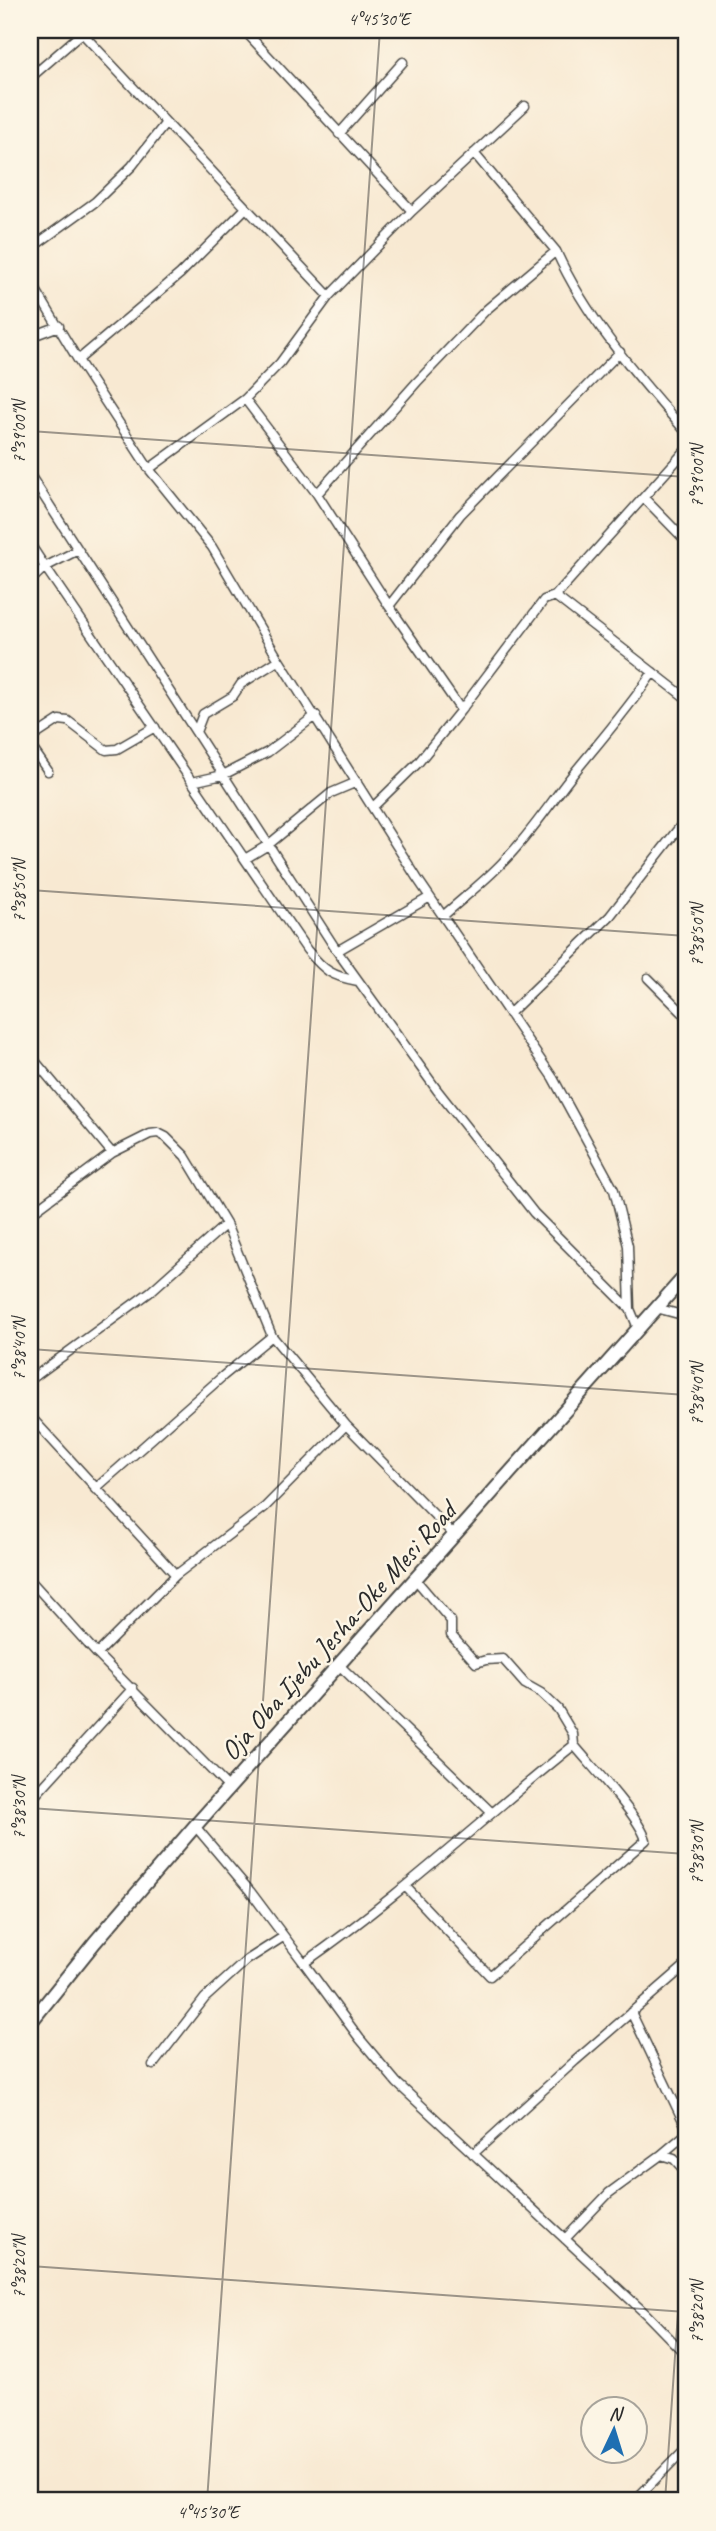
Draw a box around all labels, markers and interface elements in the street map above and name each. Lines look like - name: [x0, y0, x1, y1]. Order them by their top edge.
- text: 4°45'30"E: [348, 8, 412, 30]
- text: 7°39'00"N: [8, 397, 30, 463]
- text: 7°39'00"N: [686, 441, 708, 507]
- text: 7°38'50"N: [8, 856, 30, 922]
- text: 7°38'50"N: [686, 900, 708, 966]
- text: 7°38'40"N: [8, 1314, 30, 1380]
- text: 7°38'40"N: [686, 1359, 708, 1425]
- street label: Oja Oba Ijebu Jesha-Oke Mesi Road: [212, 1491, 466, 1768]
- text: 7°38'30"N: [8, 1773, 30, 1839]
- text: 7°38'30"N: [686, 1818, 708, 1884]
- text: 7°38'20"N: [8, 2232, 30, 2298]
- text: 7°38'20"N: [686, 2277, 708, 2343]
- north arrow: [580, 2394, 650, 2464]
- text: N: [608, 2402, 625, 2427]
- text: 4°45'30"E: [177, 2501, 241, 2523]

